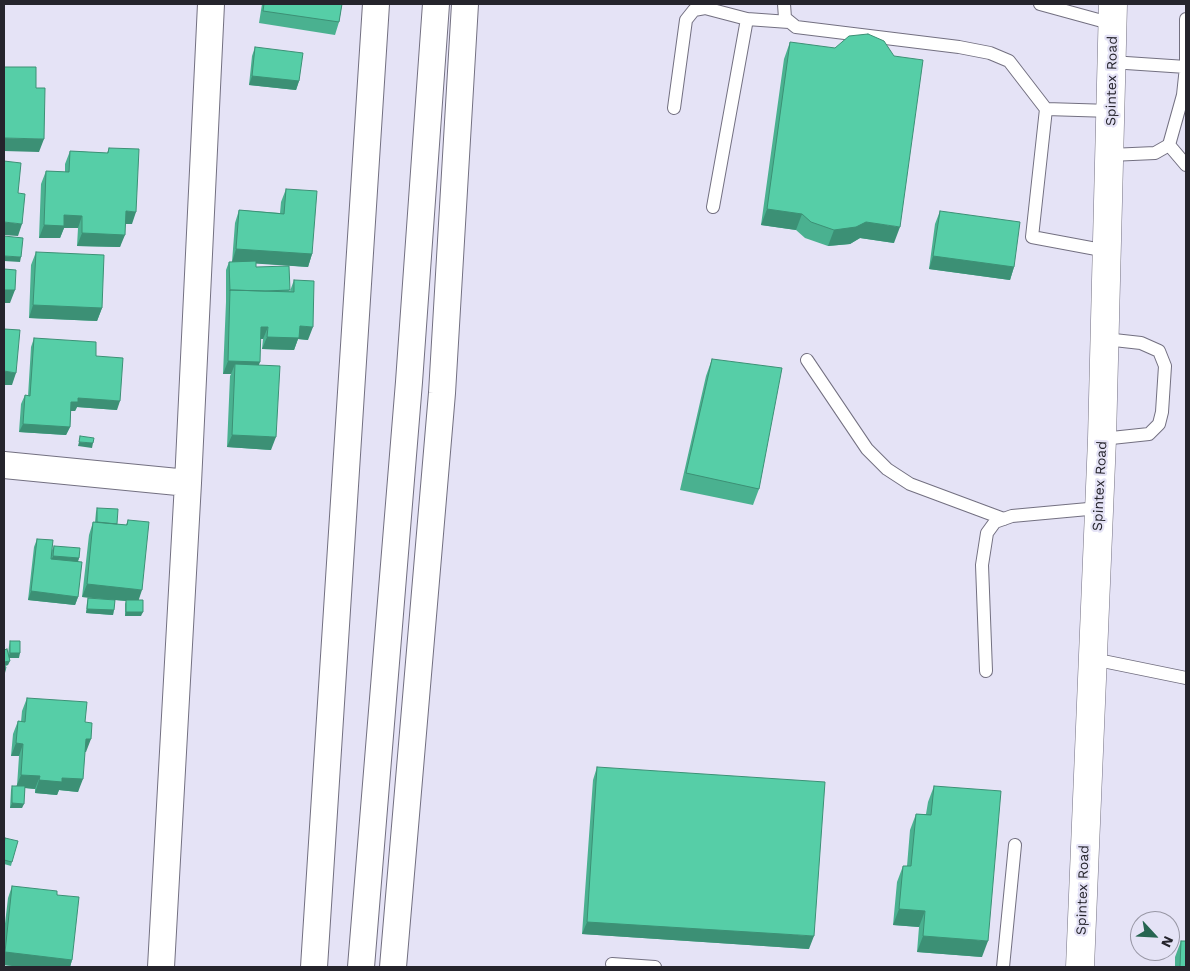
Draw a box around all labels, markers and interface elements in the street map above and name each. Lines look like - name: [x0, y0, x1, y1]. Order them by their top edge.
- street label: Spintex Road: [1103, 36, 1121, 126]
- street label: Spintex Road: [1089, 441, 1111, 531]
- street label: Spintex Road: [1073, 845, 1093, 935]
- north arrow: [1130, 911, 1180, 961]
- text: N: [1158, 934, 1177, 950]

